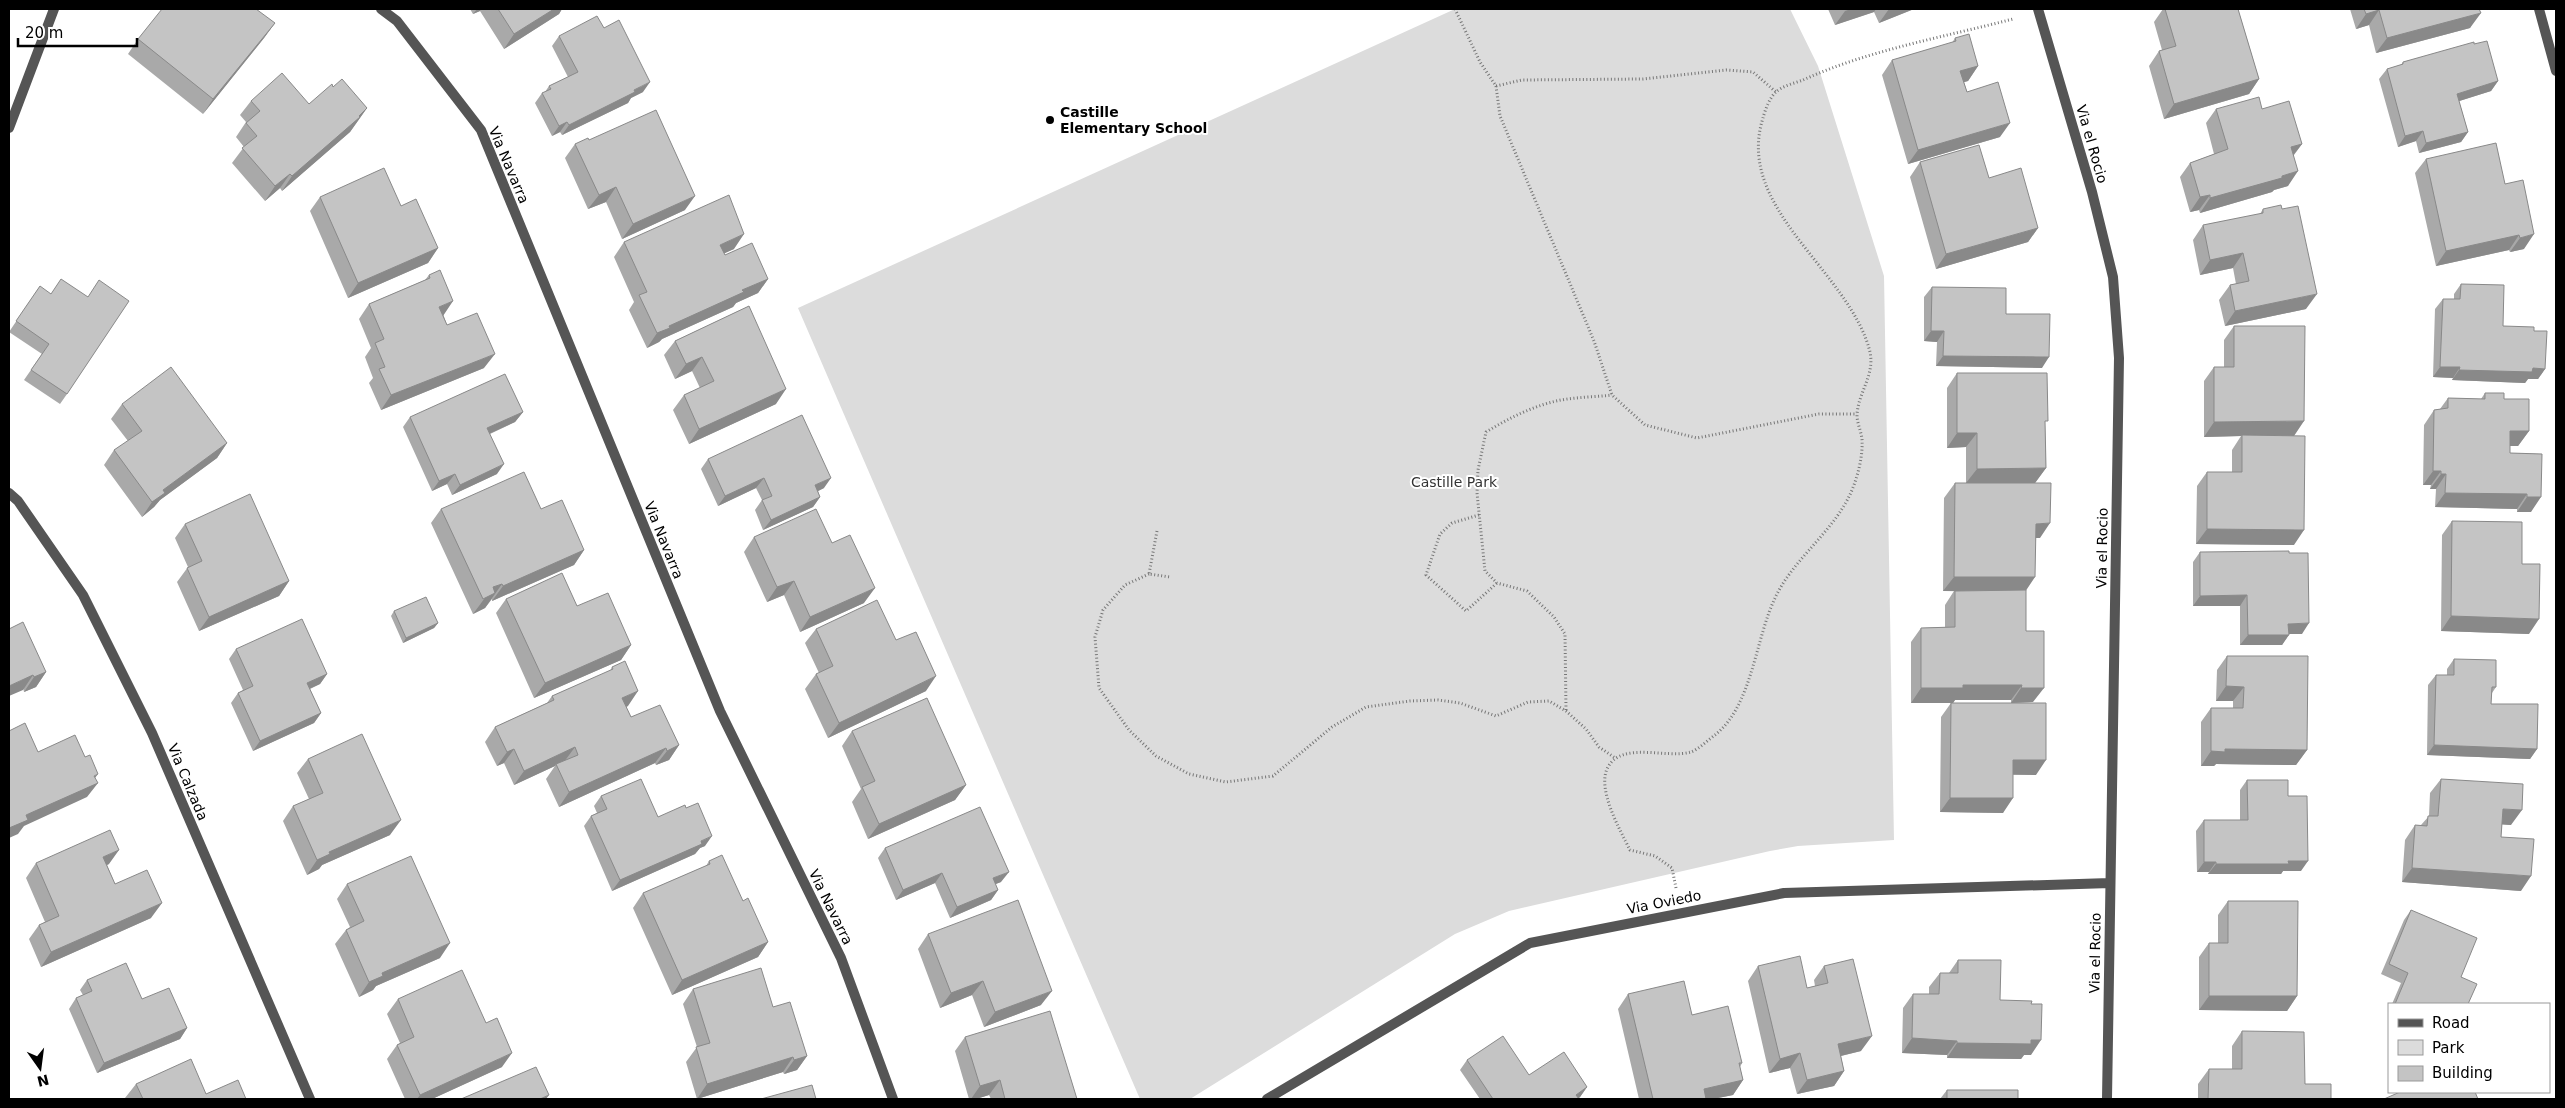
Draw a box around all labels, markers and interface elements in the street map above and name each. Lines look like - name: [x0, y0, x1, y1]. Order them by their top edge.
- scale bar: [18, 15, 136, 47]
- text: 20 m: [25, 24, 63, 42]
- street label: Via el Rocio: [2073, 103, 2111, 185]
- place label: Castille Elementary School: [1060, 104, 1207, 136]
- marker: Castille Elementary School: [1044, 114, 1056, 126]
- street label: Via Navarra: [486, 124, 532, 206]
- park label: Castille Park: [1411, 474, 1498, 490]
- street label: Via Navarra: [641, 499, 687, 581]
- street label: Via el Rocio: [2093, 507, 2111, 589]
- street label: Via Calzada: [165, 741, 211, 823]
- street label: Via Navarra: [806, 867, 856, 947]
- street label: Via Oviedo: [1625, 887, 1703, 917]
- street label: Via el Rocio: [2086, 912, 2104, 994]
- legend: [2388, 1003, 2550, 1093]
- text: Road: [2432, 1014, 2470, 1032]
- text: Park: [2432, 1039, 2465, 1057]
- north arrow: [15, 1043, 65, 1093]
- text: Building: [2432, 1064, 2493, 1082]
- text: N: [36, 1071, 51, 1090]

